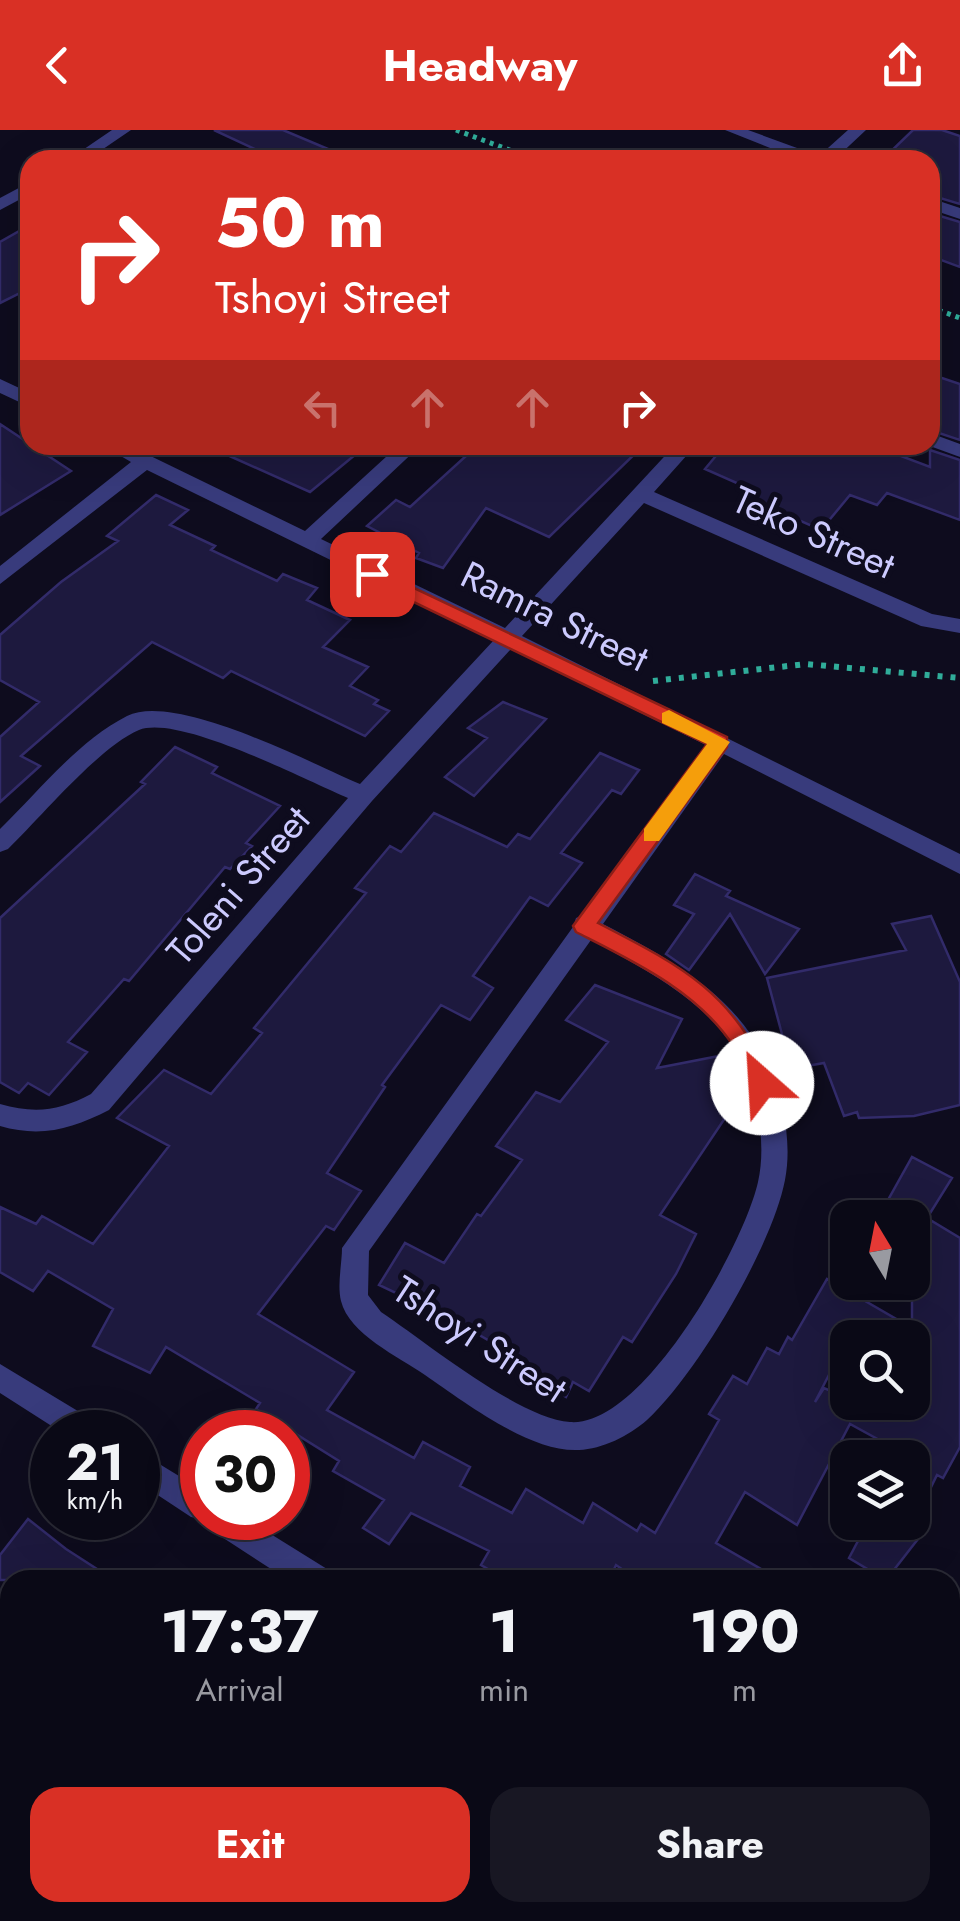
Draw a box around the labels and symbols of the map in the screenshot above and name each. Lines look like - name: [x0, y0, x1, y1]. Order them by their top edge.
- street label: Teko Street: [724, 472, 904, 592]
- pin: [330, 532, 415, 617]
- street label: Ramra Street: [452, 547, 658, 685]
- street label: Toleni Street: [153, 793, 323, 977]
- position arrow: [710, 1031, 814, 1135]
- north arrow: [830, 1200, 930, 1300]
- street label: Tshoyi Street: [382, 1262, 578, 1416]
- speed limit sign: 30: [180, 1410, 310, 1540]

